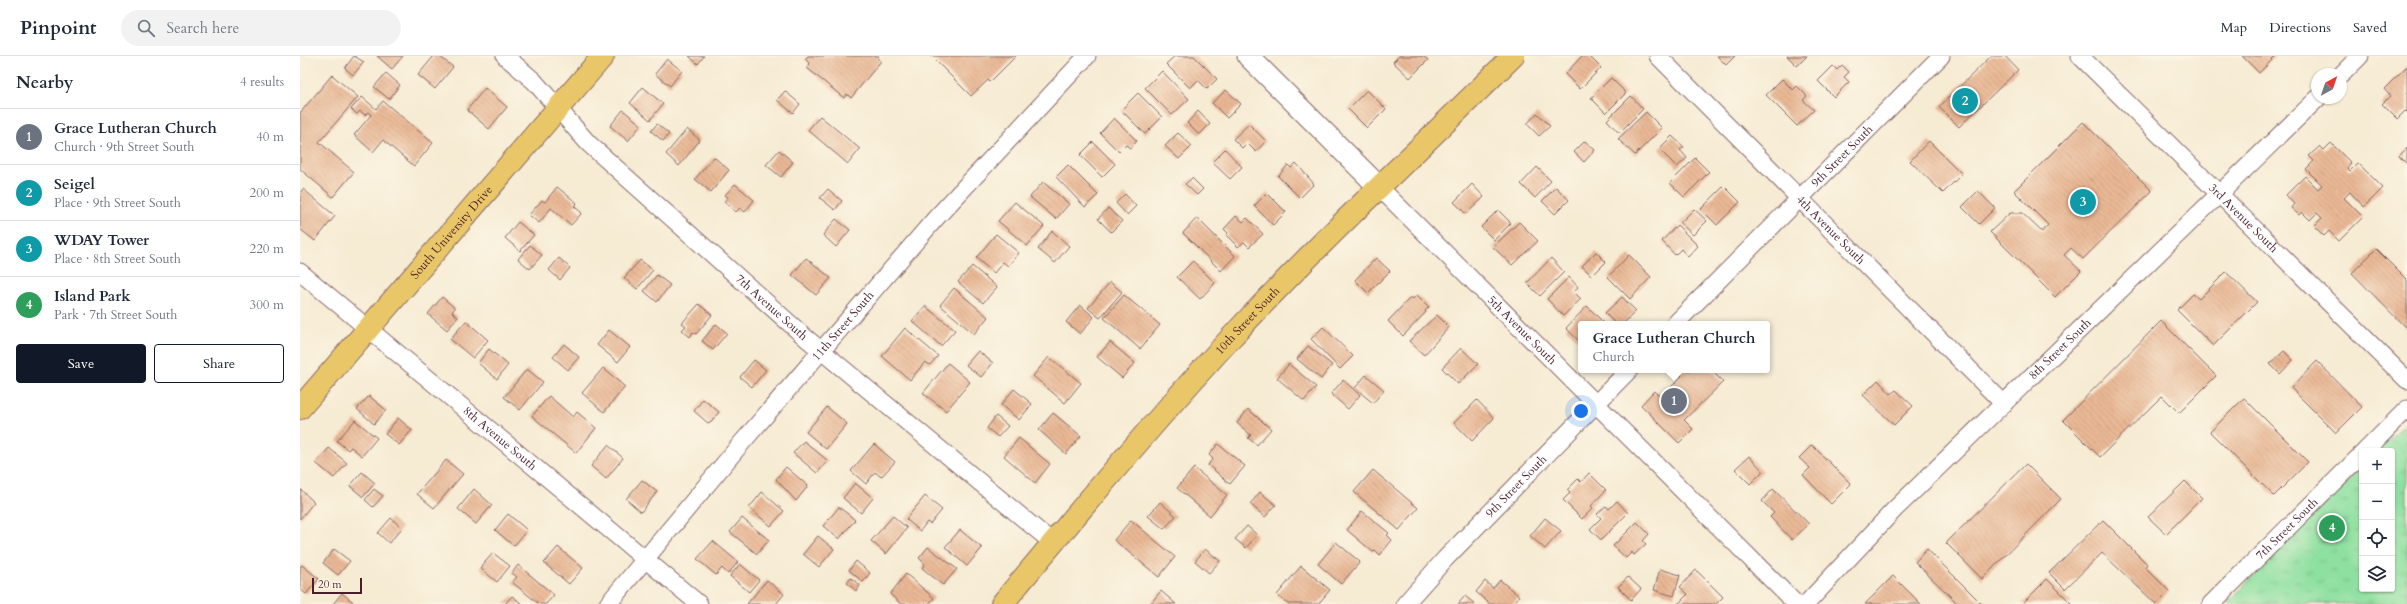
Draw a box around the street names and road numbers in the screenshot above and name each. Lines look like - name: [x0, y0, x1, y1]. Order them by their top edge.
- street label: 9th Street South: [1808, 121, 1877, 190]
- street label: 3rd Avenue South: [2205, 180, 2282, 256]
- street label: South University Drive: [407, 182, 496, 282]
- street label: 4th Avenue South: [1793, 192, 1869, 268]
- street label: 7th Avenue South: [732, 271, 811, 344]
- street label: 10th Street South: [1212, 283, 1283, 358]
- street label: 11th Street South: [808, 287, 878, 364]
- street label: 5th Avenue South: [1484, 292, 1560, 368]
- street label: 8th Street South: [2025, 314, 2095, 383]
- street label: 8th Avenue South: [460, 403, 540, 474]
- street label: 9th Street South: [1482, 451, 1550, 521]
- street label: 7th Street South: [2252, 494, 2322, 563]

